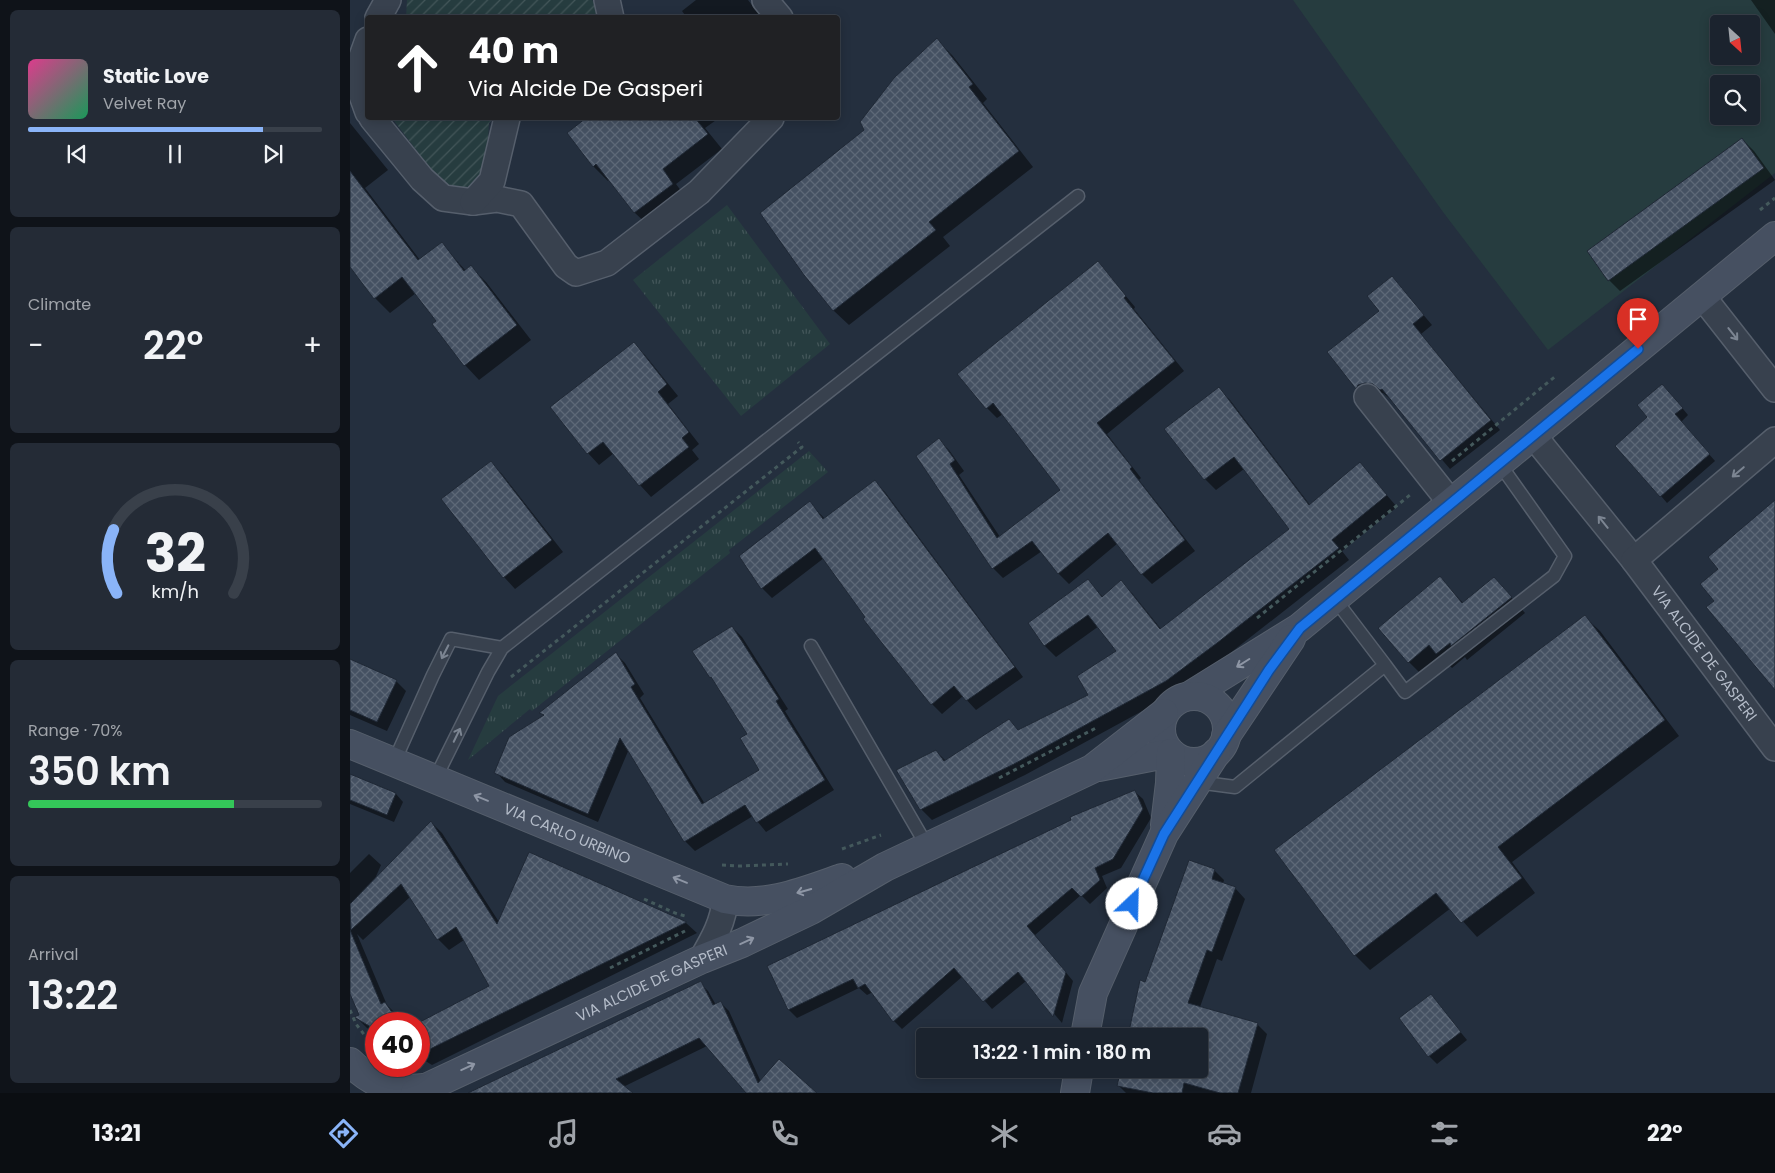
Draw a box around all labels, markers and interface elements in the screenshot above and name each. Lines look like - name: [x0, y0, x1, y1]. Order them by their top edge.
- north arrow: [1710, 15, 1760, 65]
- map controls: [1710, 15, 1760, 125]
- text: 40 m: [468, 26, 559, 75]
- icon: ahead: [385, 35, 450, 100]
- text: Static Love: [103, 63, 209, 90]
- text: Via Alcide De Gasperi: [468, 73, 703, 104]
- button: search: [1710, 75, 1760, 125]
- text: Velvet Ray: [103, 92, 186, 115]
- icon: previous: [63, 140, 91, 168]
- icon: pause: [161, 140, 189, 168]
- icon: next: [259, 140, 287, 168]
- text: Climate: [28, 293, 91, 316]
- pin: [1617, 298, 1659, 349]
- icon: arrive: [1624, 305, 1652, 333]
- text: 22°: [143, 319, 203, 372]
- text: −: [28, 326, 43, 365]
- text: +: [303, 326, 322, 365]
- one-way arrow: [1727, 327, 1738, 340]
- one-way arrow: [1731, 466, 1744, 477]
- one-way arrow: [1598, 516, 1609, 529]
- text: 32: [144, 517, 206, 590]
- text: km/h: [151, 579, 199, 604]
- street label: VIA ALCIDE DE GASPERI: [1647, 581, 1762, 725]
- one-way arrow: [440, 645, 450, 660]
- one-way arrow: [1237, 658, 1251, 668]
- text: Range · 70%: [28, 719, 122, 742]
- one-way arrow: [453, 728, 462, 743]
- text: 350 km: [28, 745, 171, 798]
- one-way arrow: [474, 793, 489, 802]
- street label: VIA CARLO URBINO: [501, 798, 634, 869]
- one-way arrow: [673, 874, 688, 884]
- position arrow: [1105, 877, 1157, 929]
- one-way arrow: [797, 886, 813, 896]
- one-way arrow: [739, 935, 754, 945]
- street label: VIA ALCIDE DE GASPERI: [572, 939, 730, 1026]
- text: Arrival: [28, 943, 78, 966]
- text: 13:22: [28, 969, 118, 1022]
- speed limit sign: 40: [365, 1012, 430, 1077]
- text: 13:22 · 1 min · 180 m: [973, 1039, 1151, 1066]
- one-way arrow: [460, 1062, 475, 1071]
- icon: directions: [326, 1116, 361, 1151]
- icon: music: [546, 1116, 581, 1151]
- icon: phone: [767, 1116, 802, 1151]
- icon: climate: [987, 1116, 1022, 1151]
- icon: car: [1207, 1116, 1242, 1151]
- icon: filters: [1427, 1116, 1462, 1151]
- text: 13:21: [93, 1118, 141, 1149]
- text: 22°: [1647, 1118, 1682, 1149]

